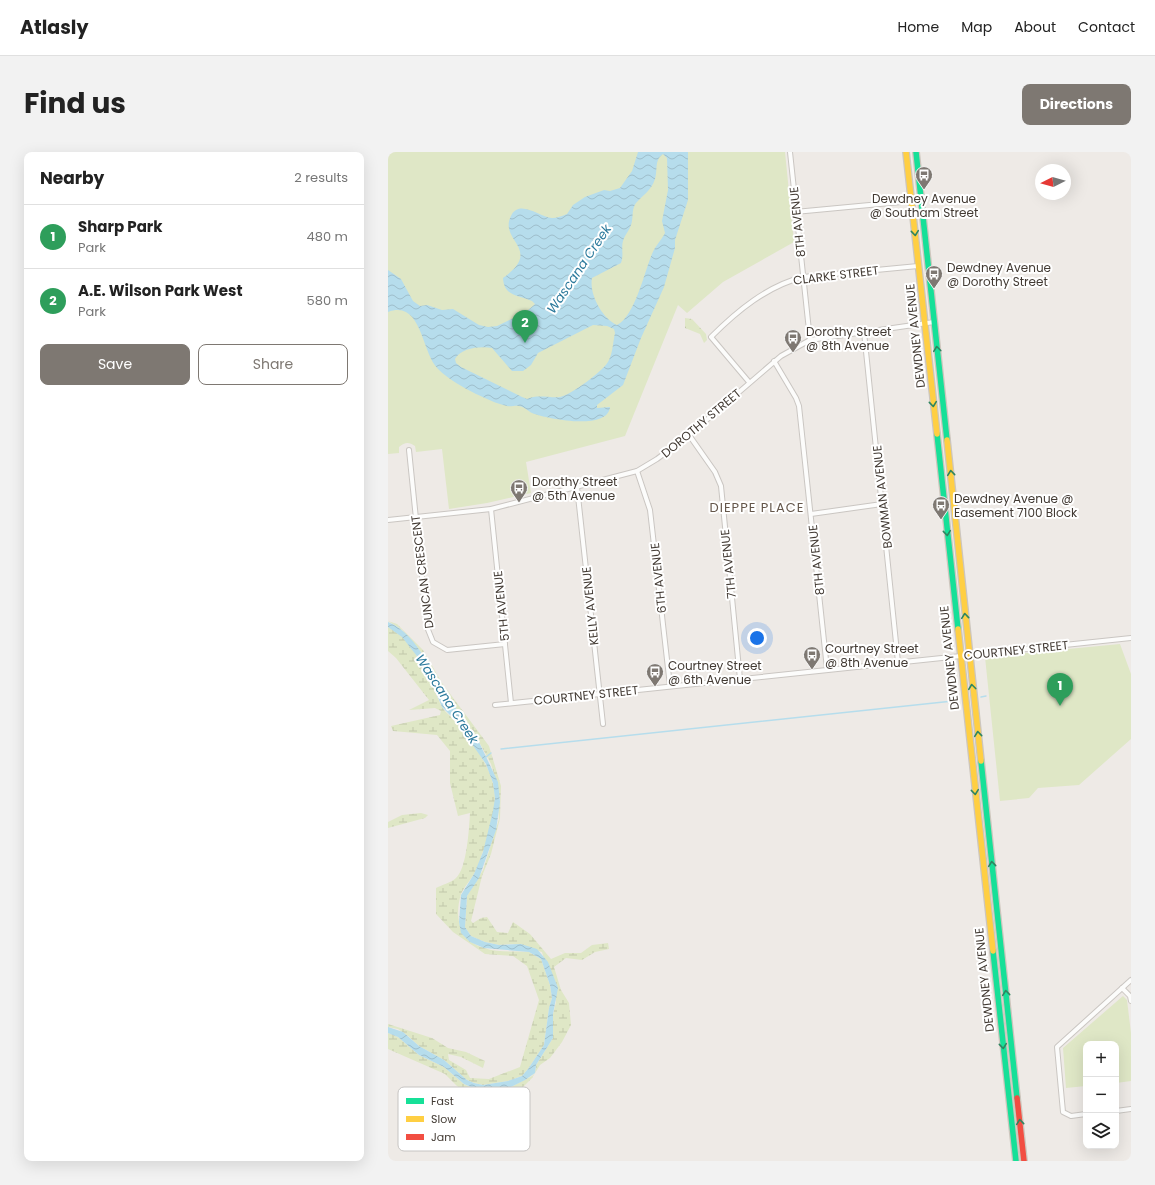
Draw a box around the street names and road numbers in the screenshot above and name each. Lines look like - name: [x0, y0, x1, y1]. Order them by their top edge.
- street label: 8TH AVENUE: [785, 186, 809, 258]
- street label: CLARKE STREET: [792, 261, 880, 289]
- street label: DEWDNEY AVENUE: [901, 283, 929, 389]
- street label: DOROTHY STREET: [658, 384, 745, 461]
- street label: BOWMAN AVENUE: [868, 445, 896, 549]
- street label: DUNCAN CRESCENT: [407, 514, 437, 630]
- street label: 8TH AVENUE: [804, 524, 828, 596]
- street label: 7TH AVENUE: [716, 528, 740, 600]
- street label: 6TH AVENUE: [646, 542, 670, 614]
- street label: KELLY AVENUE: [577, 566, 603, 646]
- street label: 5TH AVENUE: [489, 570, 513, 642]
- street label: DEWDNEY AVENUE: [935, 605, 963, 711]
- street label: COURTNEY STREET: [963, 636, 1070, 664]
- street label: COURTNEY STREET: [533, 681, 640, 709]
- street label: DEWDNEY AVENUE: [970, 927, 998, 1033]

